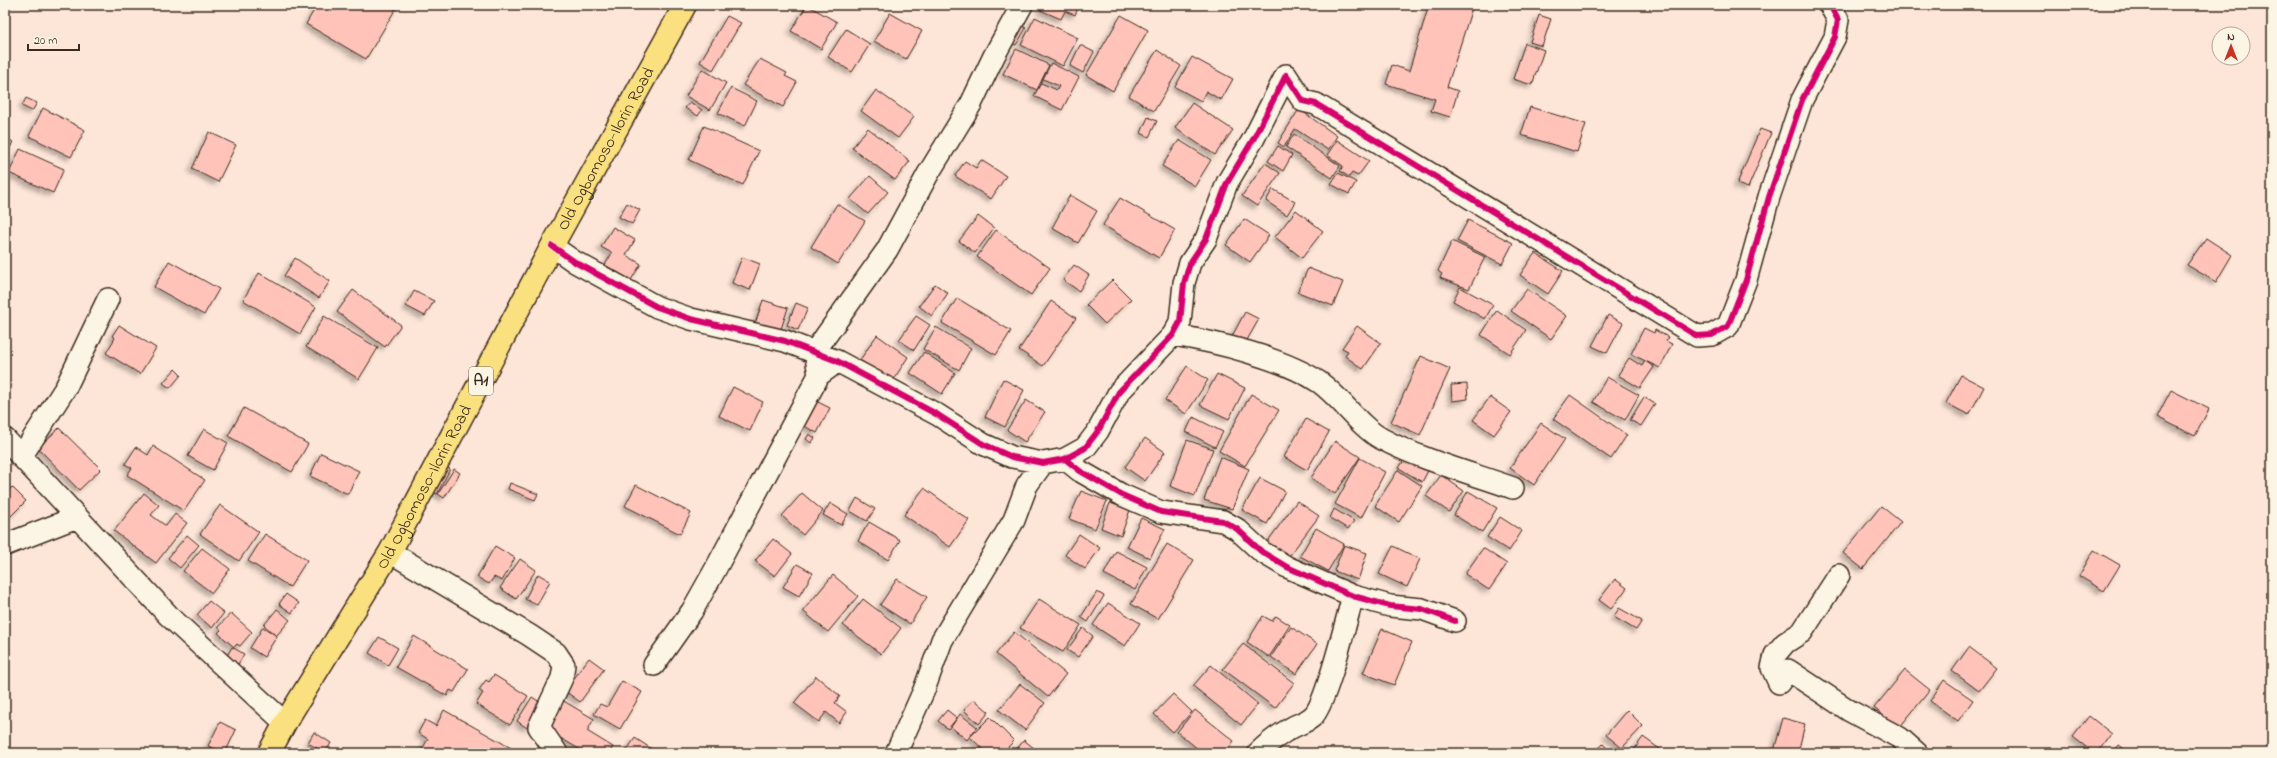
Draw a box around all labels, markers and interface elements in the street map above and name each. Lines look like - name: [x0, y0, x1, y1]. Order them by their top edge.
- scale bar: [28, 26, 79, 52]
- north arrow: [2211, 26, 2251, 66]
- text: N: [2227, 29, 2235, 45]
- text: 20 m: [34, 32, 57, 50]
- street label: Old Ogbomoso-Ilorin Road: [550, 62, 661, 235]
- road number: A1: [469, 367, 493, 395]
- street label: Old Ogbomoso-Ilorin Road: [370, 400, 478, 574]

